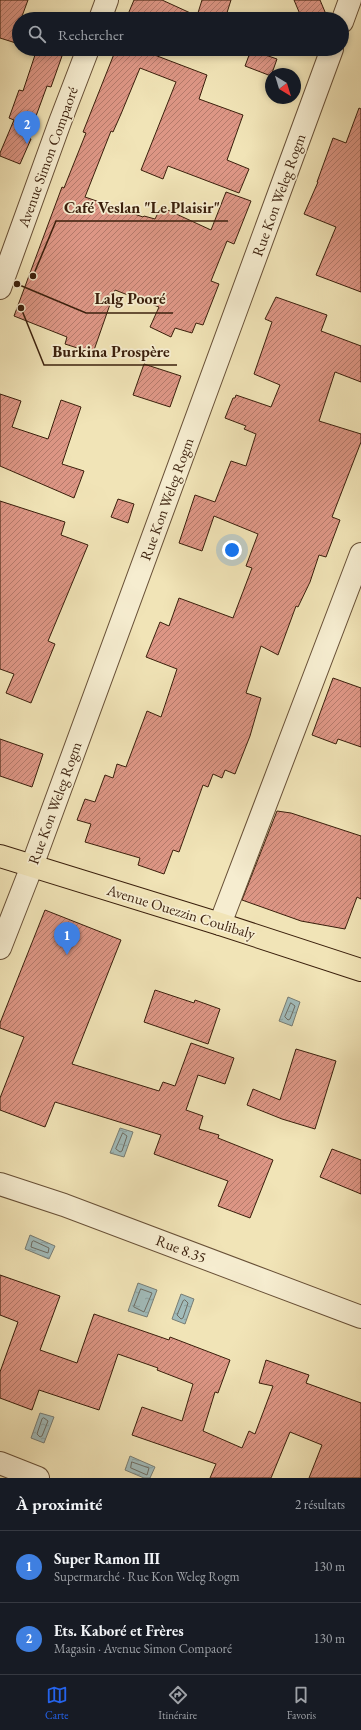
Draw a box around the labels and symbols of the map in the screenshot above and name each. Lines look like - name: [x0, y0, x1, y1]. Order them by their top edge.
- north arrow: [265, 68, 301, 104]
- street label: Avenue Simon Compaoré: [13, 84, 82, 231]
- pin: 2: [14, 111, 40, 144]
- street label: Rue Kon Weleg Rogm: [247, 130, 310, 259]
- callout: Café Veslan "Le Plaisir": [56, 193, 228, 221]
- text: Café Veslan "Le Plaisir": [64, 197, 220, 218]
- callout: Lalg Pooré: [86, 285, 173, 313]
- text: Lalg Pooré: [94, 288, 166, 309]
- callout: Burkina Prospère: [44, 337, 177, 365]
- text: Burkina Prospère: [52, 341, 170, 362]
- street label: Rue Kon Weleg Rogm: [135, 434, 198, 563]
- your location: [222, 540, 242, 560]
- street label: Rue Kon Weleg Rogm: [23, 738, 86, 867]
- street label: Avenue Ouezzin Coulibaly: [104, 880, 258, 943]
- pin: 1: [54, 922, 80, 955]
- street label: Rue 8.35: [153, 1230, 209, 1267]

